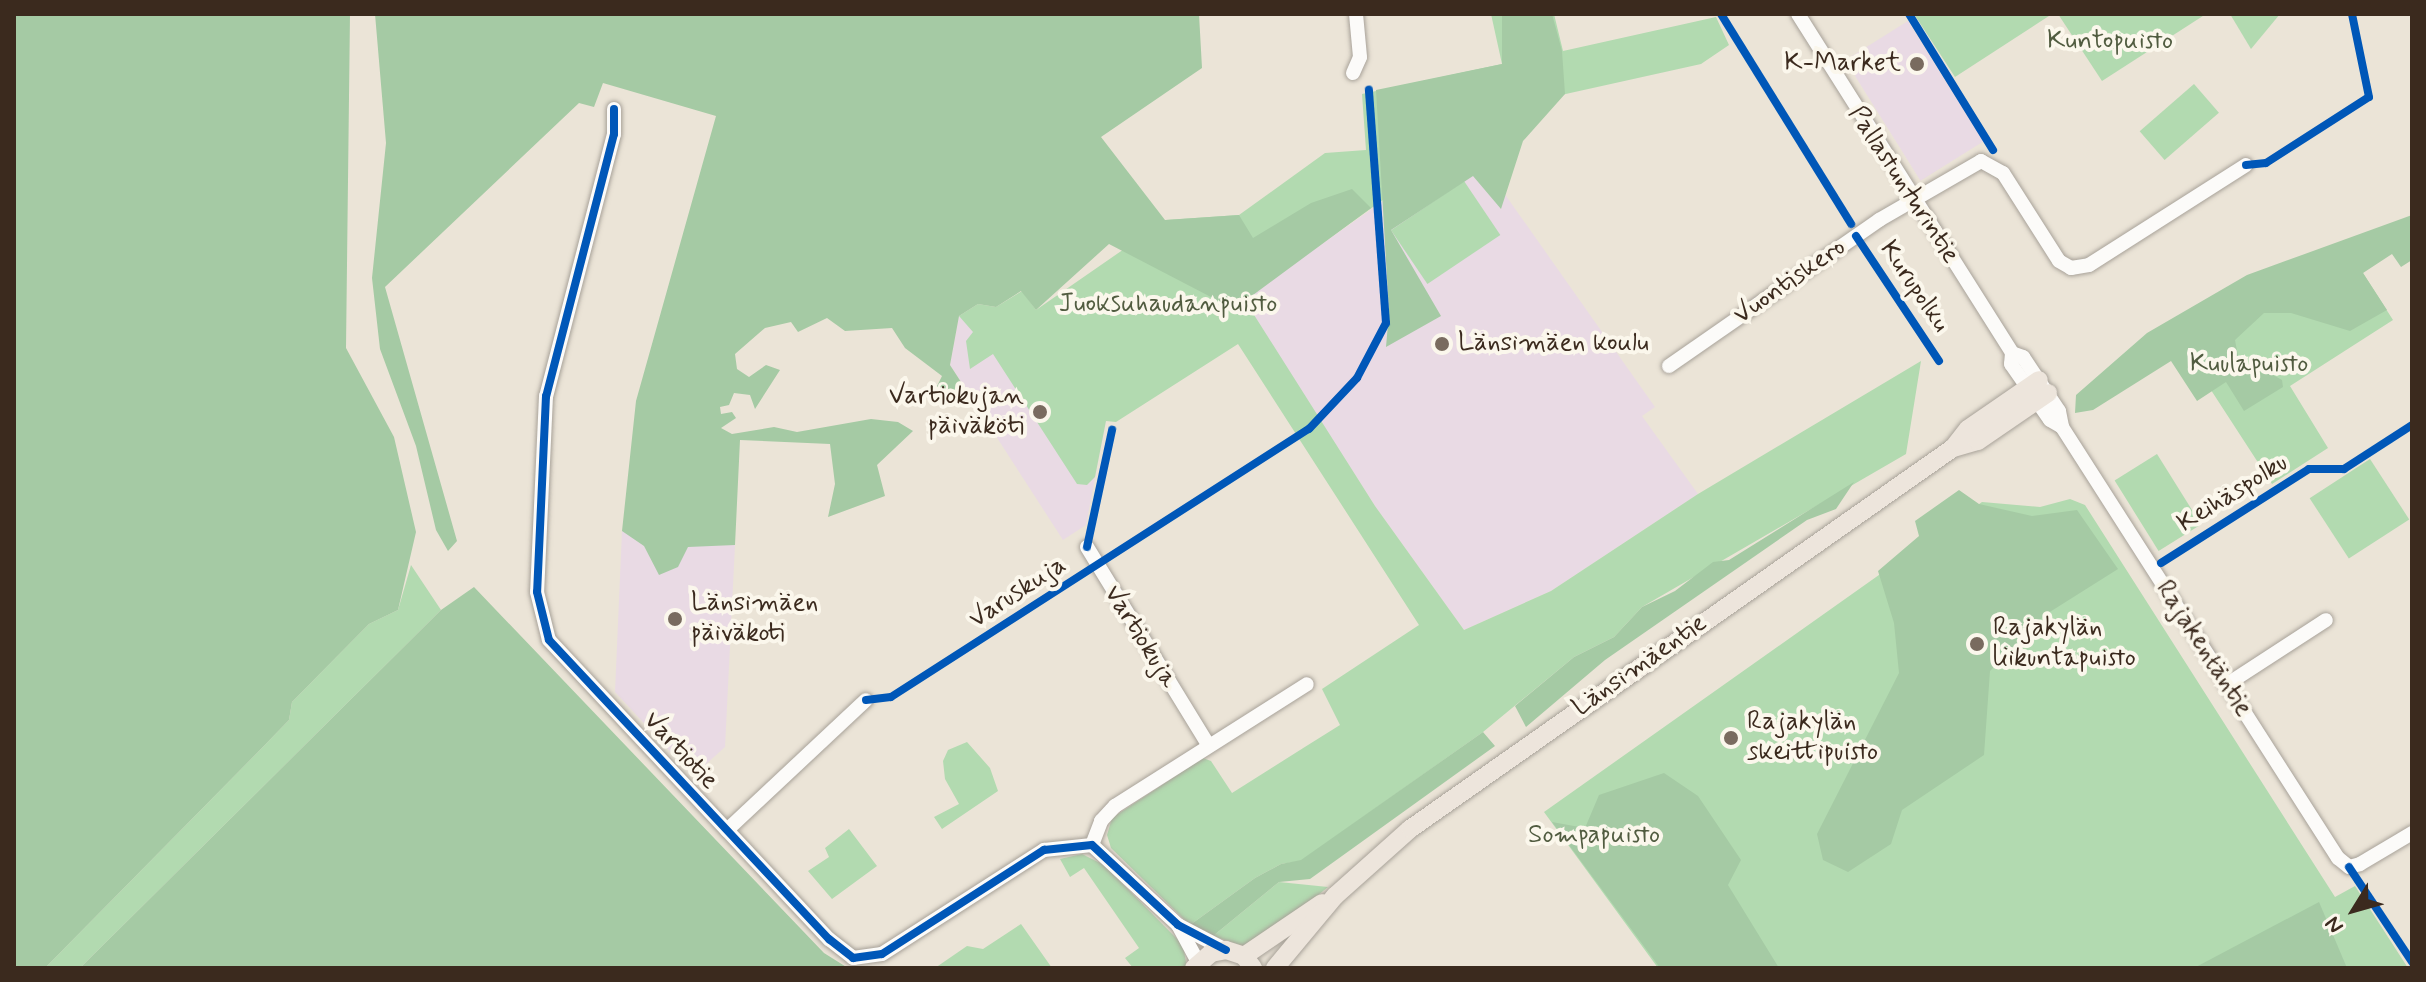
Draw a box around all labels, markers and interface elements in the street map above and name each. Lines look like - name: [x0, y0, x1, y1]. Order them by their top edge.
- park label: Kuntopuisto: [2047, 26, 2173, 58]
- place label: K-Market: [1784, 48, 1901, 80]
- marker: K-Market: [1908, 55, 1926, 73]
- street label: Pallastunturintie: [1840, 100, 1966, 270]
- street label: Vuontiskero: [1728, 232, 1852, 332]
- street label: Kurupolku: [1872, 235, 1956, 339]
- park label: Juoksuhaudanpuisto: [1059, 289, 1277, 321]
- place label: Länsimäen koulu: [1458, 328, 1646, 360]
- marker: Länsimäen koulu: [1433, 335, 1451, 353]
- park label: Kuulapuisto: [2190, 349, 2308, 381]
- place label: Vartiokujan päiväköti: [889, 381, 1024, 442]
- marker: Vartiokujan päiväköti: [1031, 403, 1049, 421]
- street label: Keihäspolku: [2172, 448, 2294, 540]
- street label: Varuskuja: [964, 550, 1072, 636]
- street label: Rajakentäntie: [2148, 575, 2258, 723]
- street label: Vartiokuja: [1096, 580, 1184, 694]
- place label: Länsimäen päiväkoti: [691, 588, 818, 650]
- street label: Länsimäentie: [1567, 608, 1713, 724]
- marker: Länsimäen päiväkoti: [666, 610, 684, 628]
- place label: Rajakylän liikuntapuisto: [1993, 613, 2136, 674]
- marker: Rajakylän liikuntapuisto: [1968, 635, 1986, 653]
- street label: Vartiotie: [636, 705, 724, 797]
- place label: Rajakylän skeittipuisto: [1747, 707, 1878, 768]
- marker: Rajakylän skeittipuisto: [1722, 729, 1740, 747]
- park label: Sompapuisto: [1528, 820, 1660, 852]
- north arrow: [2314, 870, 2394, 950]
- text: N: [2319, 910, 2350, 939]

